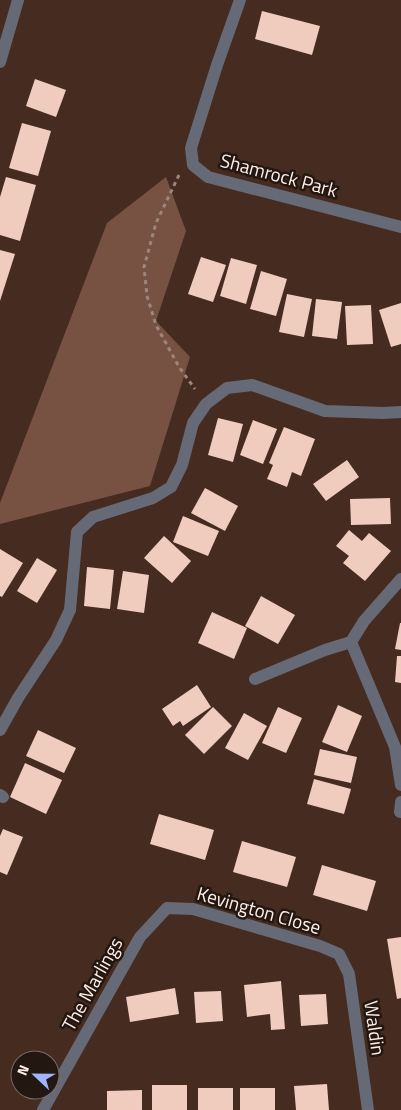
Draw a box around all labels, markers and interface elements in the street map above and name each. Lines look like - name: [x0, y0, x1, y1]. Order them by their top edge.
- street label: Shamrock Park: [217, 145, 341, 204]
- street label: Kevington Close: [194, 878, 324, 941]
- street label: The Marlings: [54, 931, 129, 1036]
- street label: Waldin: [357, 999, 394, 1057]
- north arrow: [10, 1050, 60, 1100]
- text: N: [11, 1062, 34, 1078]

